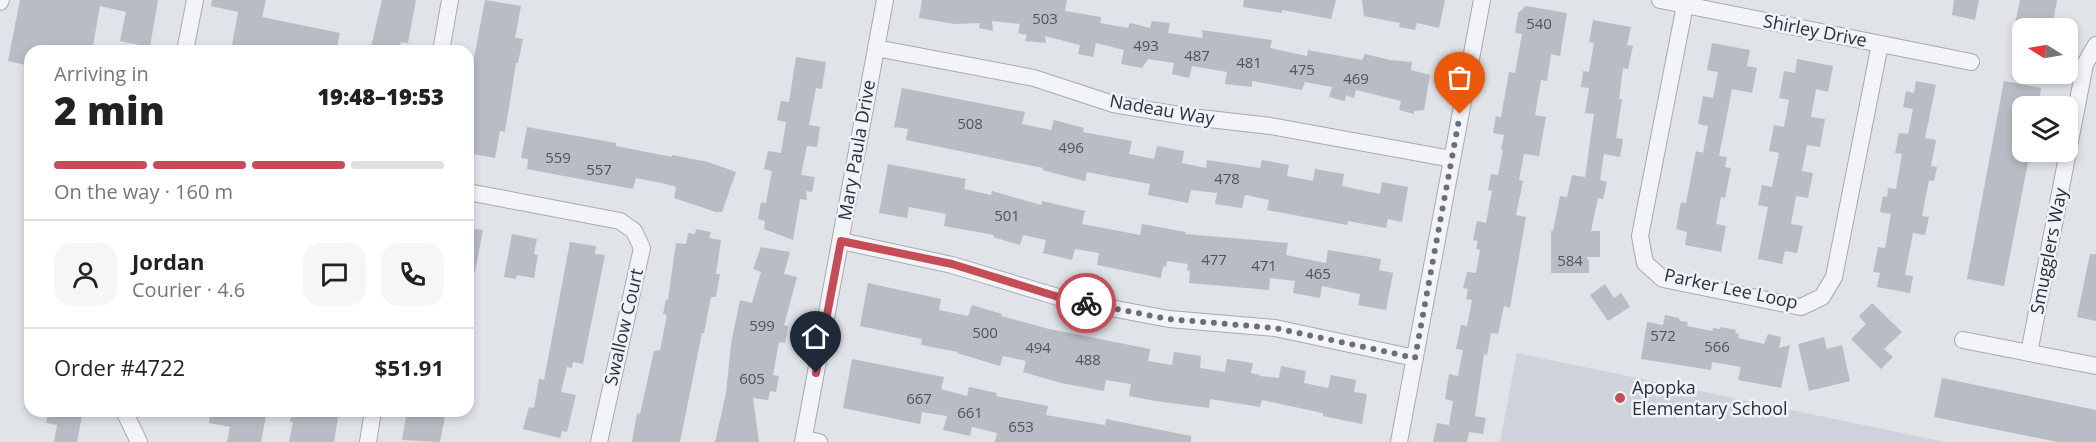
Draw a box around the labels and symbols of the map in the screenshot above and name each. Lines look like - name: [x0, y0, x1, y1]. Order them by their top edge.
- house number: 503: [1032, 8, 1058, 28]
- street label: Shirley Drive: [1761, 8, 1869, 52]
- house number: 540: [1526, 13, 1552, 33]
- north arrow: [2012, 18, 2078, 84]
- house number: 493: [1133, 35, 1159, 55]
- house number: 487: [1184, 45, 1210, 65]
- house number: 481: [1236, 52, 1262, 72]
- pin: [1434, 52, 1485, 114]
- house number: 475: [1289, 59, 1315, 79]
- house number: 469: [1343, 68, 1369, 88]
- street label: Mary Paula Drive: [832, 78, 880, 222]
- street label: Nadeau Way: [1108, 88, 1217, 130]
- house number: 508: [957, 113, 983, 133]
- house number: 496: [1058, 137, 1084, 157]
- house number: 559: [545, 147, 571, 167]
- house number: 557: [586, 159, 612, 179]
- house number: 478: [1214, 168, 1240, 188]
- street label: Smugglers Way: [2024, 185, 2072, 316]
- house number: 501: [994, 205, 1020, 225]
- house number: 477: [1201, 249, 1227, 269]
- house number: 584: [1557, 250, 1583, 270]
- house number: 471: [1251, 255, 1277, 275]
- street label: Parker Lee Loop: [1662, 262, 1800, 314]
- house number: 465: [1305, 263, 1331, 283]
- street label: Swallow Court: [598, 266, 648, 388]
- courier: [1056, 273, 1116, 333]
- pin: [790, 311, 841, 373]
- house number: 599: [749, 315, 775, 335]
- house number: 500: [972, 322, 998, 342]
- house number: 572: [1650, 325, 1676, 345]
- house number: 566: [1704, 336, 1730, 356]
- house number: 494: [1025, 337, 1051, 357]
- house number: 488: [1075, 349, 1101, 369]
- house number: 605: [739, 368, 765, 388]
- place label: Apopka Elementary School: [1632, 375, 1788, 420]
- house number: 667: [906, 388, 932, 408]
- marker: Apopka Elementary School: [1613, 391, 1627, 405]
- house number: 661: [957, 402, 983, 422]
- house number: 653: [1008, 416, 1034, 436]

